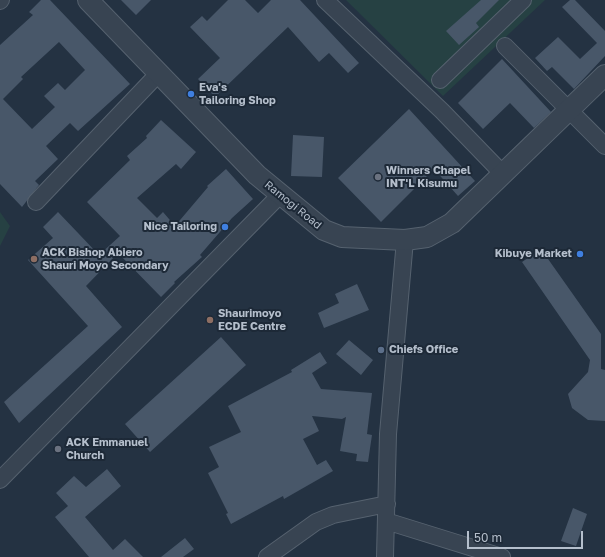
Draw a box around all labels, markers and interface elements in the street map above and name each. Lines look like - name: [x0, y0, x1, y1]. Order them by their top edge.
- place label: Eva's Tailoring Shop: [199, 81, 276, 107]
- marker: Eva's Tailoring Shop: [186, 89, 196, 99]
- place label: Winners Chapel INT'L Kisumu: [386, 164, 471, 190]
- marker: Winners Chapel INT'L Kisumu: [373, 172, 383, 182]
- street label: Ramogi Road: [262, 178, 324, 232]
- place label: Nice Tailoring: [143, 220, 217, 234]
- marker: Nice Tailoring: [220, 222, 230, 232]
- place label: ACK Bishop Abiero Shauri Moyo Secondary: [42, 246, 169, 272]
- place label: Kibuye Market: [495, 247, 572, 261]
- marker: Kibuye Market: [575, 249, 585, 259]
- marker: ACK Bishop Abiero Shauri Moyo Secondary: [29, 254, 39, 264]
- place label: Shaurimoyo ECDE Centre: [218, 307, 286, 333]
- marker: Shaurimoyo ECDE Centre: [205, 315, 215, 325]
- place label: Chiefs Office: [389, 343, 458, 357]
- marker: Chiefs Office: [376, 345, 386, 355]
- place label: ACK Emmanuel Church: [66, 436, 148, 462]
- marker: ACK Emmanuel Church: [53, 444, 63, 454]
- scale bar: [469, 523, 585, 549]
- text: 50 m: [474, 530, 502, 545]

